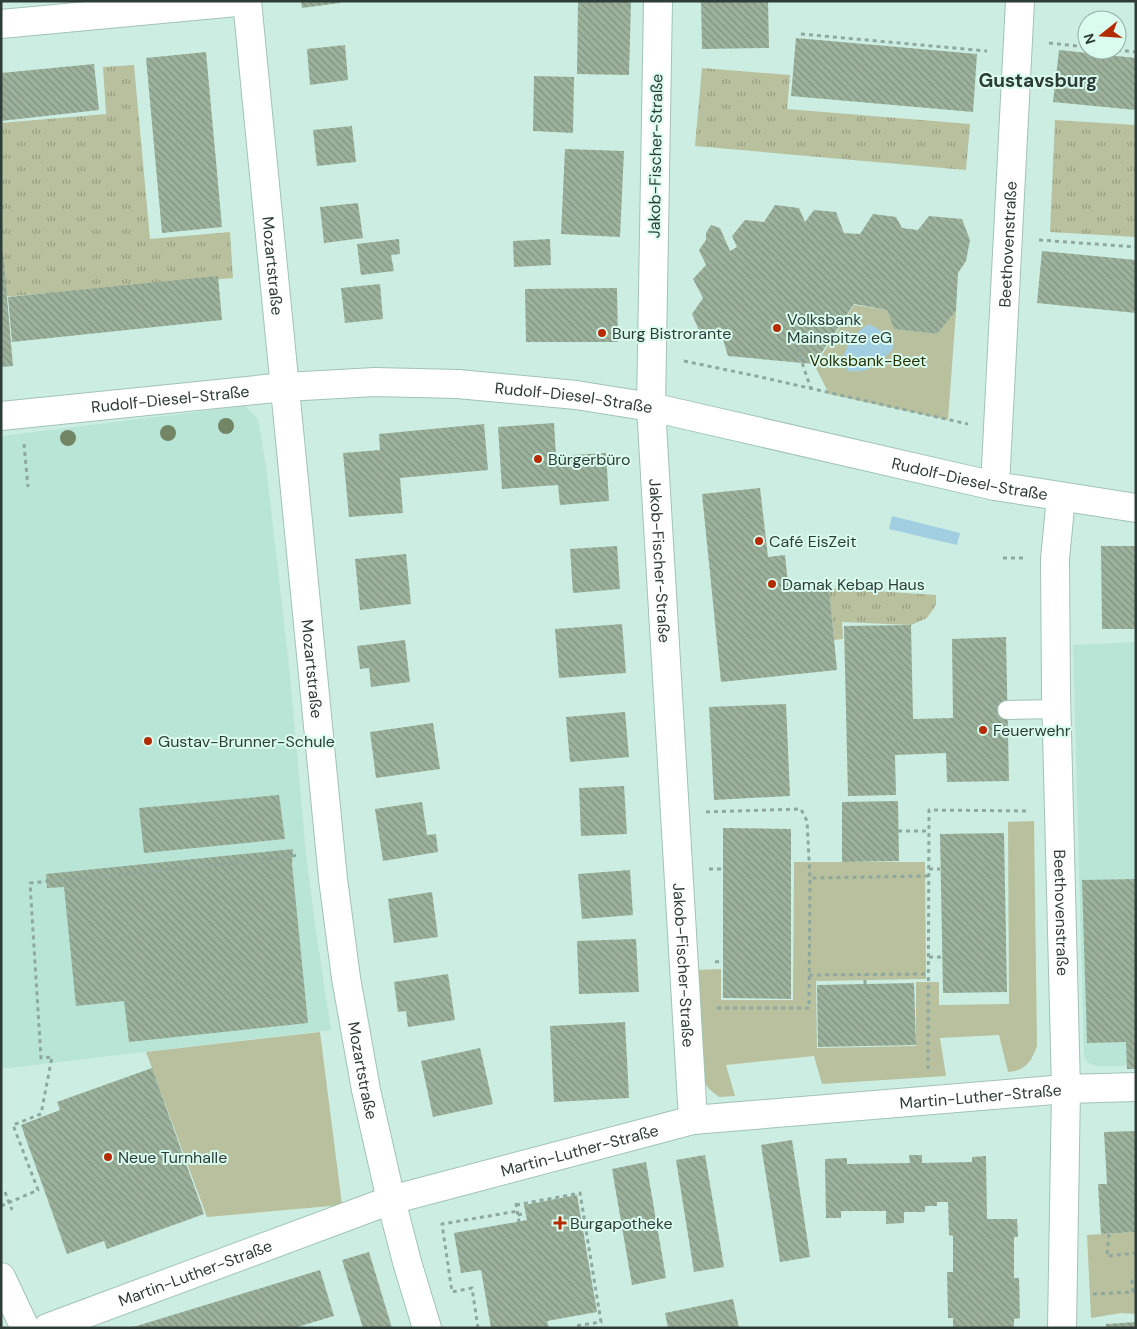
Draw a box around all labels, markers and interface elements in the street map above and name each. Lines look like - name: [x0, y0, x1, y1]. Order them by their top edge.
- north arrow: [1077, 10, 1127, 60]
- text: N: [1079, 31, 1100, 46]
- district label: Gustavsburg: [979, 68, 1097, 93]
- street label: Jakob-Fischer-Straße: [644, 74, 667, 238]
- street label: Beethovenstraße: [994, 181, 1022, 308]
- street label: Mozartstraße: [257, 215, 288, 316]
- place label: Volksbank Mainspitze eG: [787, 309, 892, 348]
- marker: Volksbank Mainspitze eG: [771, 322, 783, 334]
- place label: Burg Bistrorante: [612, 323, 731, 344]
- marker: Burg Bistrorante: [596, 327, 608, 339]
- park label: Volksbank-Beet: [810, 350, 926, 371]
- street label: Rudolf-Diesel-Straße: [494, 377, 654, 418]
- street label: Rudolf-Diesel-Straße: [90, 381, 250, 418]
- place label: Bürgerbüro: [548, 449, 630, 470]
- marker: Bürgerbüro: [532, 453, 544, 465]
- street label: Rudolf-Diesel-Straße: [890, 453, 1049, 505]
- street label: Jakob-Fischer-Straße: [644, 478, 675, 643]
- place label: Café EisZeit: [769, 531, 856, 552]
- marker: Café EisZeit: [753, 535, 765, 547]
- place label: Damak Kebap Haus: [782, 574, 925, 595]
- marker: Damak Kebap Haus: [766, 578, 778, 590]
- street label: Mozartstraße: [297, 618, 327, 719]
- place label: Feuerwehr: [993, 720, 1071, 741]
- marker: Feuerwehr: [977, 724, 989, 736]
- place label: Gustav-Brunner-Schule: [158, 731, 335, 752]
- marker: Gustav-Brunner-Schule: [142, 735, 154, 747]
- street label: Beethovenstraße: [1049, 849, 1073, 976]
- street label: Jakob-Fischer-Straße: [668, 882, 699, 1048]
- street label: Mozartstraße: [343, 1020, 382, 1122]
- street label: Martin-Luther-Straße: [899, 1079, 1062, 1114]
- street label: Martin-Luther-Straße: [498, 1120, 661, 1182]
- place label: Neue Turnhalle: [118, 1147, 227, 1168]
- marker: Neue Turnhalle: [102, 1151, 114, 1163]
- place label: Burgapotheke: [570, 1213, 673, 1234]
- marker: Burgapotheke: [554, 1217, 566, 1229]
- street label: Martin-Luther-Straße: [115, 1235, 275, 1312]

